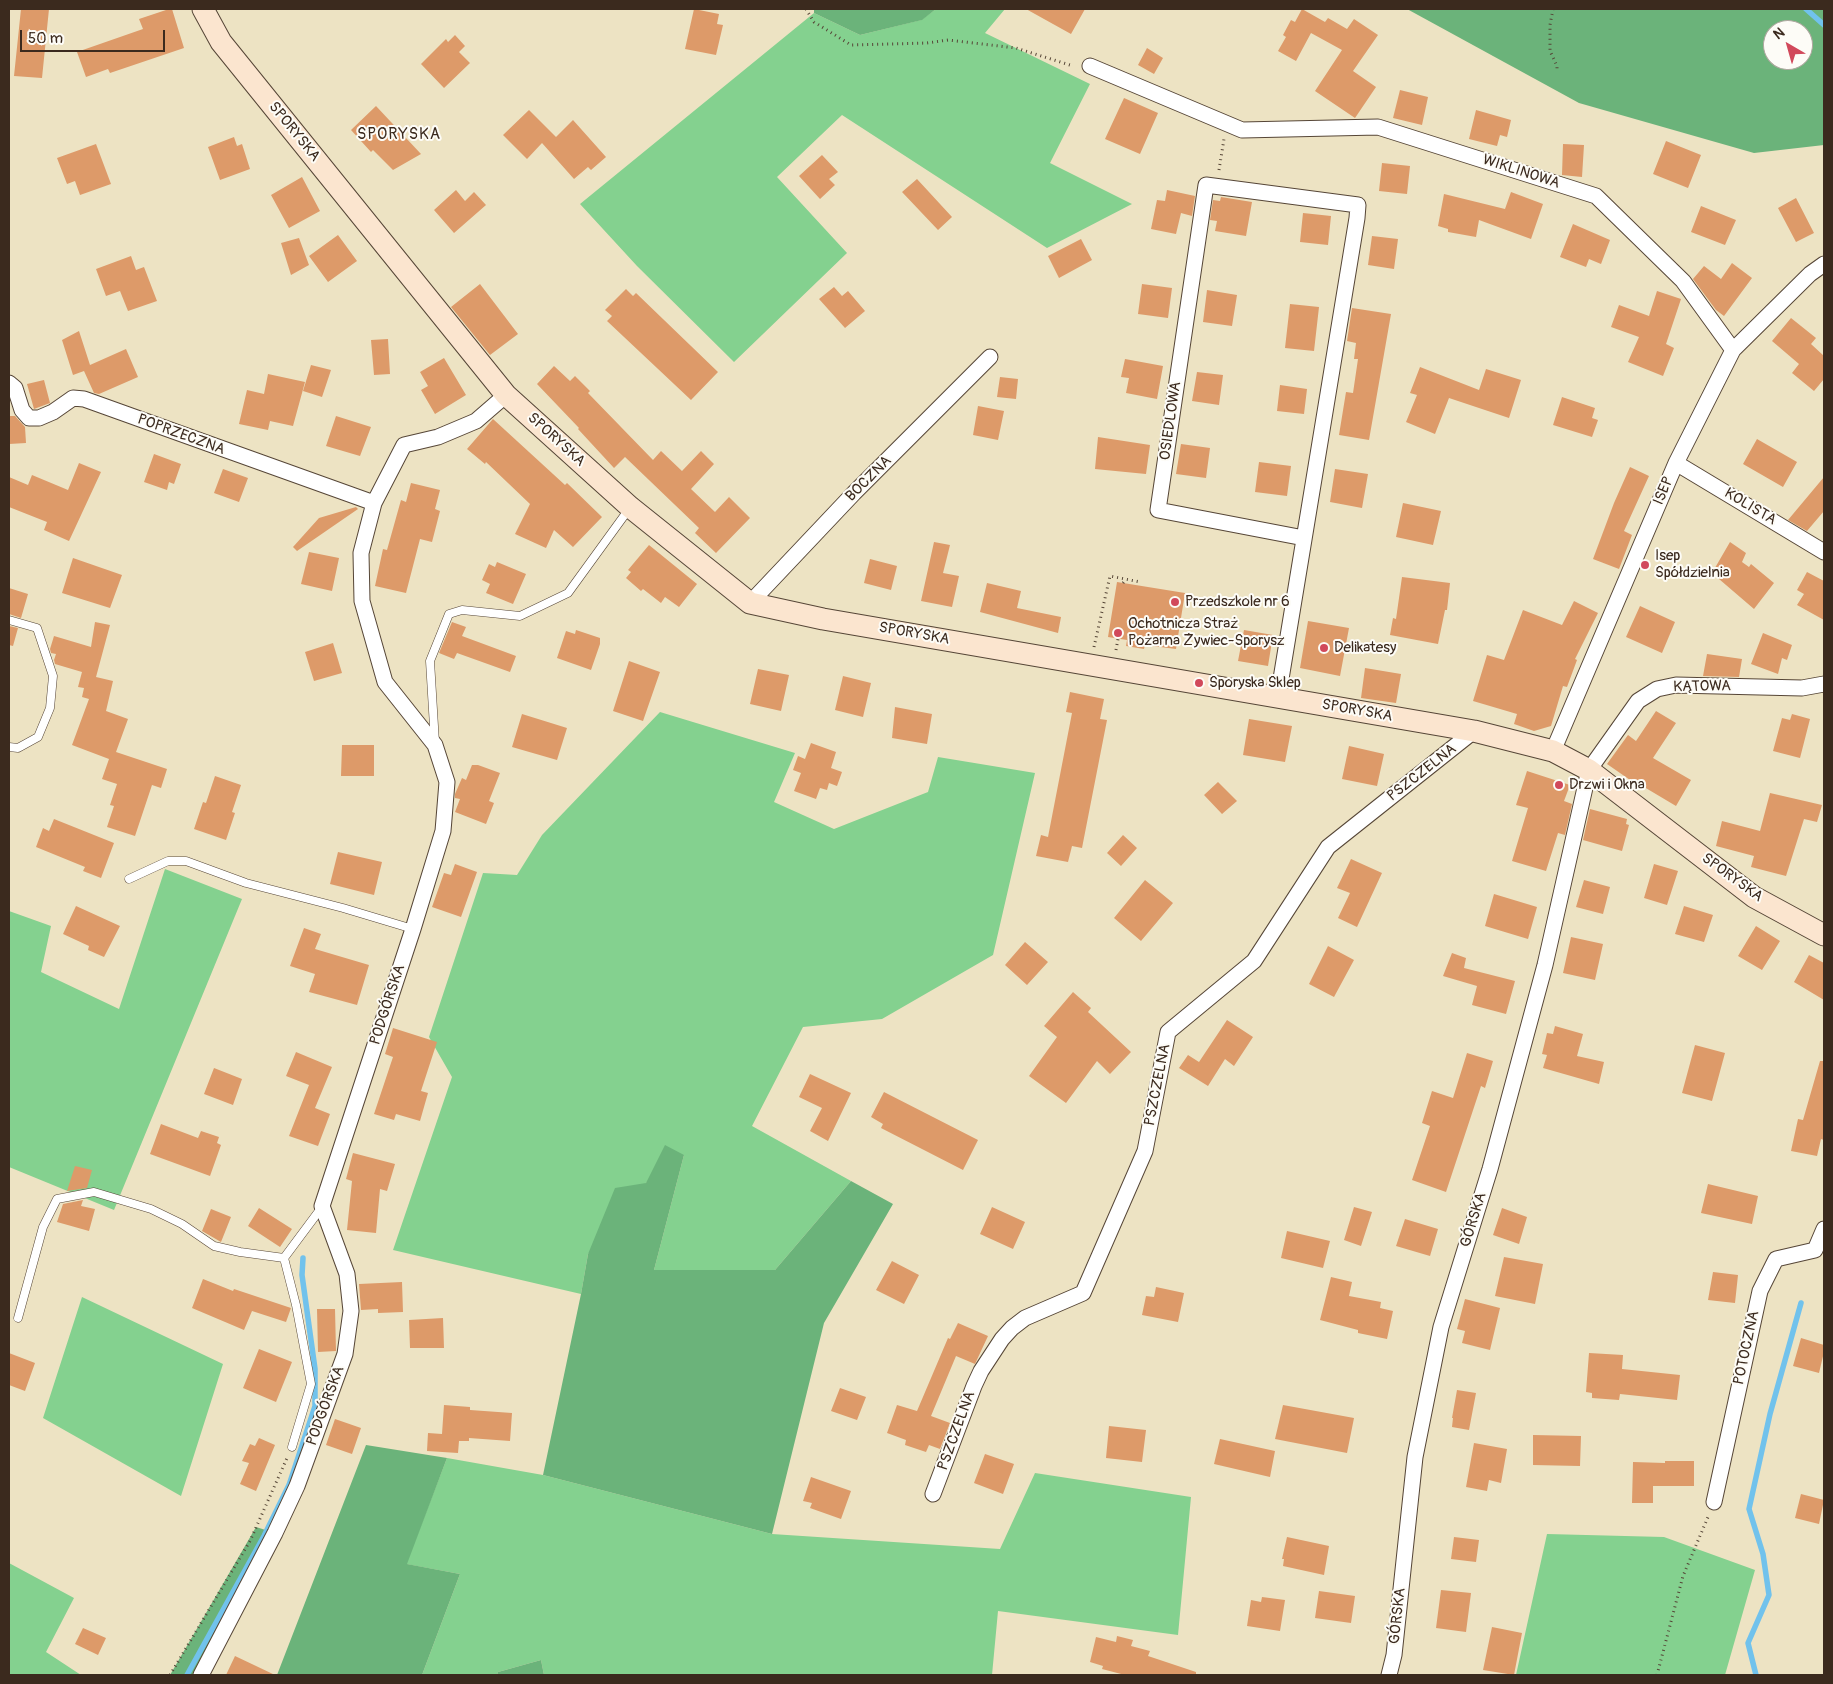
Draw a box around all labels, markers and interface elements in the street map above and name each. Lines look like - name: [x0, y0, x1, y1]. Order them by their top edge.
- scale bar: [22, 20, 168, 52]
- north arrow: [1763, 20, 1813, 70]
- text: N: [1770, 24, 1788, 43]
- text: 50 m: [28, 29, 63, 48]
- street label: SPORYSKA: [265, 99, 323, 165]
- district label: SPORYSKA: [356, 125, 442, 145]
- street label: WIKLINOWA: [1480, 151, 1562, 193]
- street label: OSIEDLOWA: [1157, 380, 1185, 462]
- street label: SPORYSKA: [523, 409, 589, 471]
- street label: POPRZECZNA: [135, 411, 227, 459]
- street label: BOCZNA: [842, 452, 896, 506]
- street label: ISEP: [1650, 474, 1678, 508]
- street label: KOLISTA: [1721, 484, 1779, 530]
- place label: Isep Spółdzielnia: [1655, 547, 1730, 582]
- marker: Isep Spółdzielnia: [1639, 559, 1651, 571]
- place label: Przedszkole nr 6: [1185, 593, 1290, 611]
- marker: Przedszkole nr 6: [1169, 596, 1181, 608]
- place label: Ochotnicza Straż Pożarna Żywiec-Sporysz: [1128, 615, 1285, 650]
- street label: SPORYSKA: [877, 619, 951, 649]
- marker: Ochotnicza Straż Pożarna Żywiec-Sporysz: [1112, 627, 1124, 639]
- place label: Delikatesy: [1334, 639, 1396, 657]
- marker: Delikatesy: [1318, 642, 1330, 654]
- place label: Sporyska Sklep: [1209, 674, 1301, 692]
- marker: Sporyska Sklep: [1193, 677, 1205, 689]
- street label: KĄTOWA: [1673, 677, 1731, 697]
- street label: SPORYSKA: [1320, 696, 1394, 726]
- street label: PSZCZELNA: [1384, 740, 1460, 806]
- place label: Drzwi i Okna: [1569, 776, 1645, 794]
- marker: Drzwi i Okna: [1553, 779, 1565, 791]
- street label: SPORYSKA: [1698, 850, 1766, 906]
- street label: PODGÓRSKA: [367, 963, 409, 1047]
- street label: PSZCZELNA: [1141, 1043, 1175, 1127]
- street label: GÓRSKA: [1457, 1190, 1491, 1250]
- street label: POTOCZNA: [1730, 1309, 1764, 1387]
- street label: PODGÓRSKA: [303, 1364, 349, 1448]
- street label: PSZCZELNA: [934, 1389, 980, 1473]
- street label: GÓRSKA: [1386, 1587, 1410, 1645]

